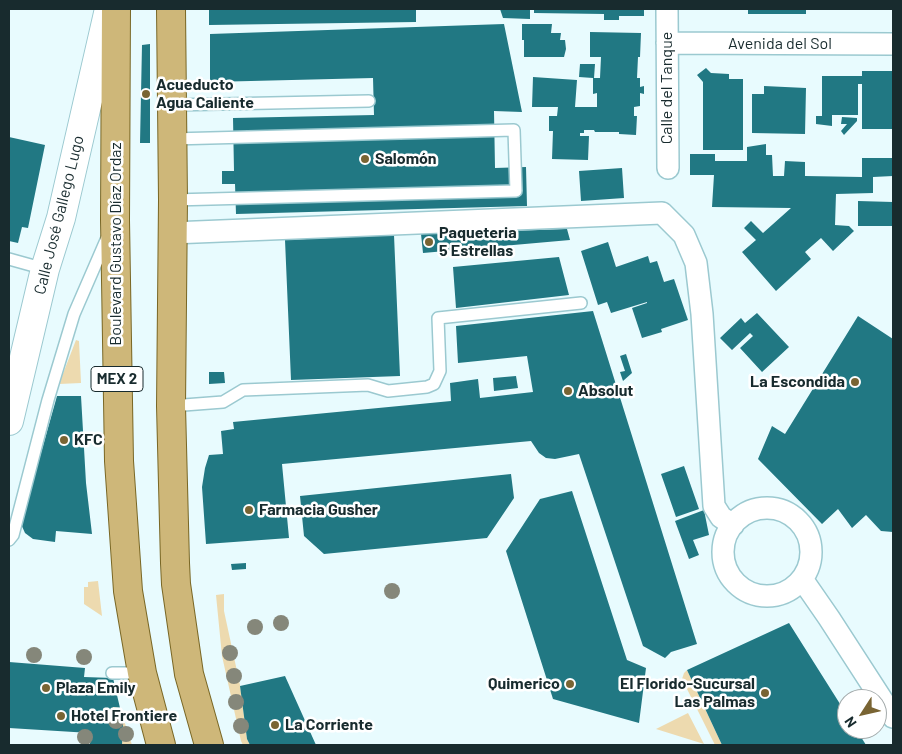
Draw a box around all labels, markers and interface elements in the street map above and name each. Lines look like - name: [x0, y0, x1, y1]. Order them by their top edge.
- street label: Calle del Tanque: [657, 32, 677, 144]
- street label: Avenida del Sol: [728, 34, 832, 54]
- place label: Acueducto Agua Caliente: [156, 75, 254, 113]
- marker: Acueducto Agua Caliente: [140, 88, 152, 100]
- street label: Calle José Gallego Lugo: [30, 133, 88, 297]
- street label: Boulevard Gustavo Díaz Ordaz: [106, 142, 126, 346]
- place label: Salomón: [375, 149, 437, 169]
- marker: Salomón: [359, 153, 371, 165]
- place label: Paqueteria 5 Estrellas: [439, 223, 517, 261]
- marker: Paqueteria 5 Estrellas: [423, 236, 435, 248]
- road number: MEX 2: [91, 366, 143, 392]
- place label: La Escondida: [750, 372, 845, 392]
- marker: La Escondida: [849, 376, 861, 388]
- place label: Absolut: [578, 381, 633, 401]
- marker: Absolut: [562, 385, 574, 397]
- place label: KFC: [74, 430, 103, 450]
- marker: KFC: [58, 434, 70, 446]
- place label: Farmacia Gusher: [259, 500, 378, 520]
- marker: Farmacia Gusher: [243, 504, 255, 516]
- place label: Quimerico: [488, 674, 560, 694]
- place label: El Florido-Sucursal Las Palmas: [620, 674, 755, 712]
- place label: Plaza Emily: [56, 678, 136, 698]
- marker: Quimerico: [564, 678, 576, 690]
- marker: Plaza Emily: [40, 682, 52, 694]
- marker: El Florido-Sucursal Las Palmas: [759, 687, 771, 699]
- north arrow: [837, 689, 887, 739]
- place label: Hotel Frontiere: [71, 706, 177, 726]
- marker: Hotel Frontiere: [55, 710, 67, 722]
- text: N: [840, 714, 860, 731]
- place label: La Corriente: [285, 715, 373, 735]
- marker: La Corriente: [269, 719, 281, 731]

